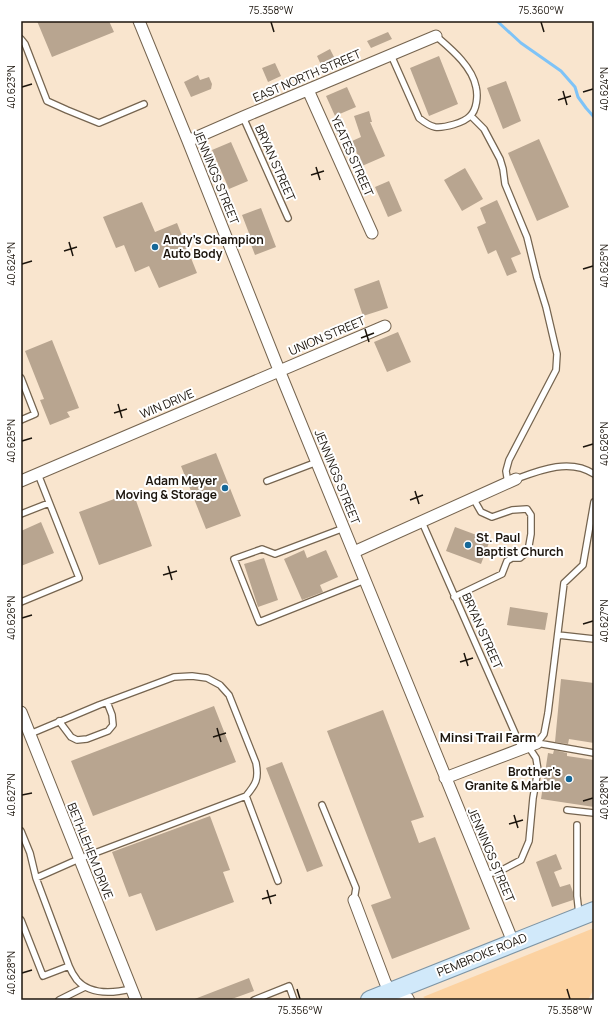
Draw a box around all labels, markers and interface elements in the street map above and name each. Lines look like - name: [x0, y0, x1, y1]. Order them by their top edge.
- text: 75.358°W: [249, 3, 294, 17]
- text: 75.360°W: [518, 3, 564, 17]
- street label: EAST NORTH STREET: [250, 45, 364, 106]
- text: 40.623°N: [4, 65, 18, 109]
- text: 40.624°N: [597, 67, 611, 111]
- street label: YEATES STREET: [327, 113, 378, 200]
- street label: BRYAN STREET: [251, 122, 300, 204]
- street label: JENNINGS STREET: [190, 127, 244, 228]
- place label: Andy's Champion Auto Body: [163, 231, 264, 262]
- text: 40.624°N: [4, 242, 18, 286]
- marker: Andy's Champion Auto Body: [150, 242, 160, 252]
- text: 40.625°N: [597, 244, 611, 288]
- street label: UNION STREET: [286, 311, 368, 359]
- street label: WIN DRIVE: [137, 384, 197, 423]
- text: 40.625°N: [4, 419, 18, 463]
- text: 40.626°N: [597, 422, 611, 466]
- street label: JENNINGS STREET: [311, 427, 365, 528]
- place label: Adam Meyer Moving & Storage: [116, 472, 217, 503]
- marker: Adam Meyer Moving & Storage: [220, 483, 230, 493]
- place label: St. Paul Baptist Church: [476, 529, 564, 560]
- marker: St. Paul Baptist Church: [463, 540, 473, 550]
- street label: BRYAN STREET: [458, 590, 507, 672]
- text: 40.626°N: [4, 596, 18, 640]
- text: 40.627°N: [597, 599, 611, 642]
- district label: Minsi Trail Farm: [440, 728, 536, 746]
- place label: Brother's Granite & Marble: [465, 763, 561, 794]
- text: 40.627°N: [4, 773, 18, 816]
- marker: Brother's Granite & Marble: [564, 774, 574, 784]
- text: 40.628°N: [597, 776, 611, 820]
- street label: BETHLEHEM DRIVE: [63, 800, 118, 902]
- street label: JENNINGS STREET: [464, 805, 519, 905]
- street label: PEMBROKE ROAD: [434, 929, 529, 980]
- text: 40.628°N: [4, 951, 18, 995]
- text: 75.356°W: [278, 1003, 323, 1017]
- text: 75.358°W: [548, 1003, 593, 1017]

